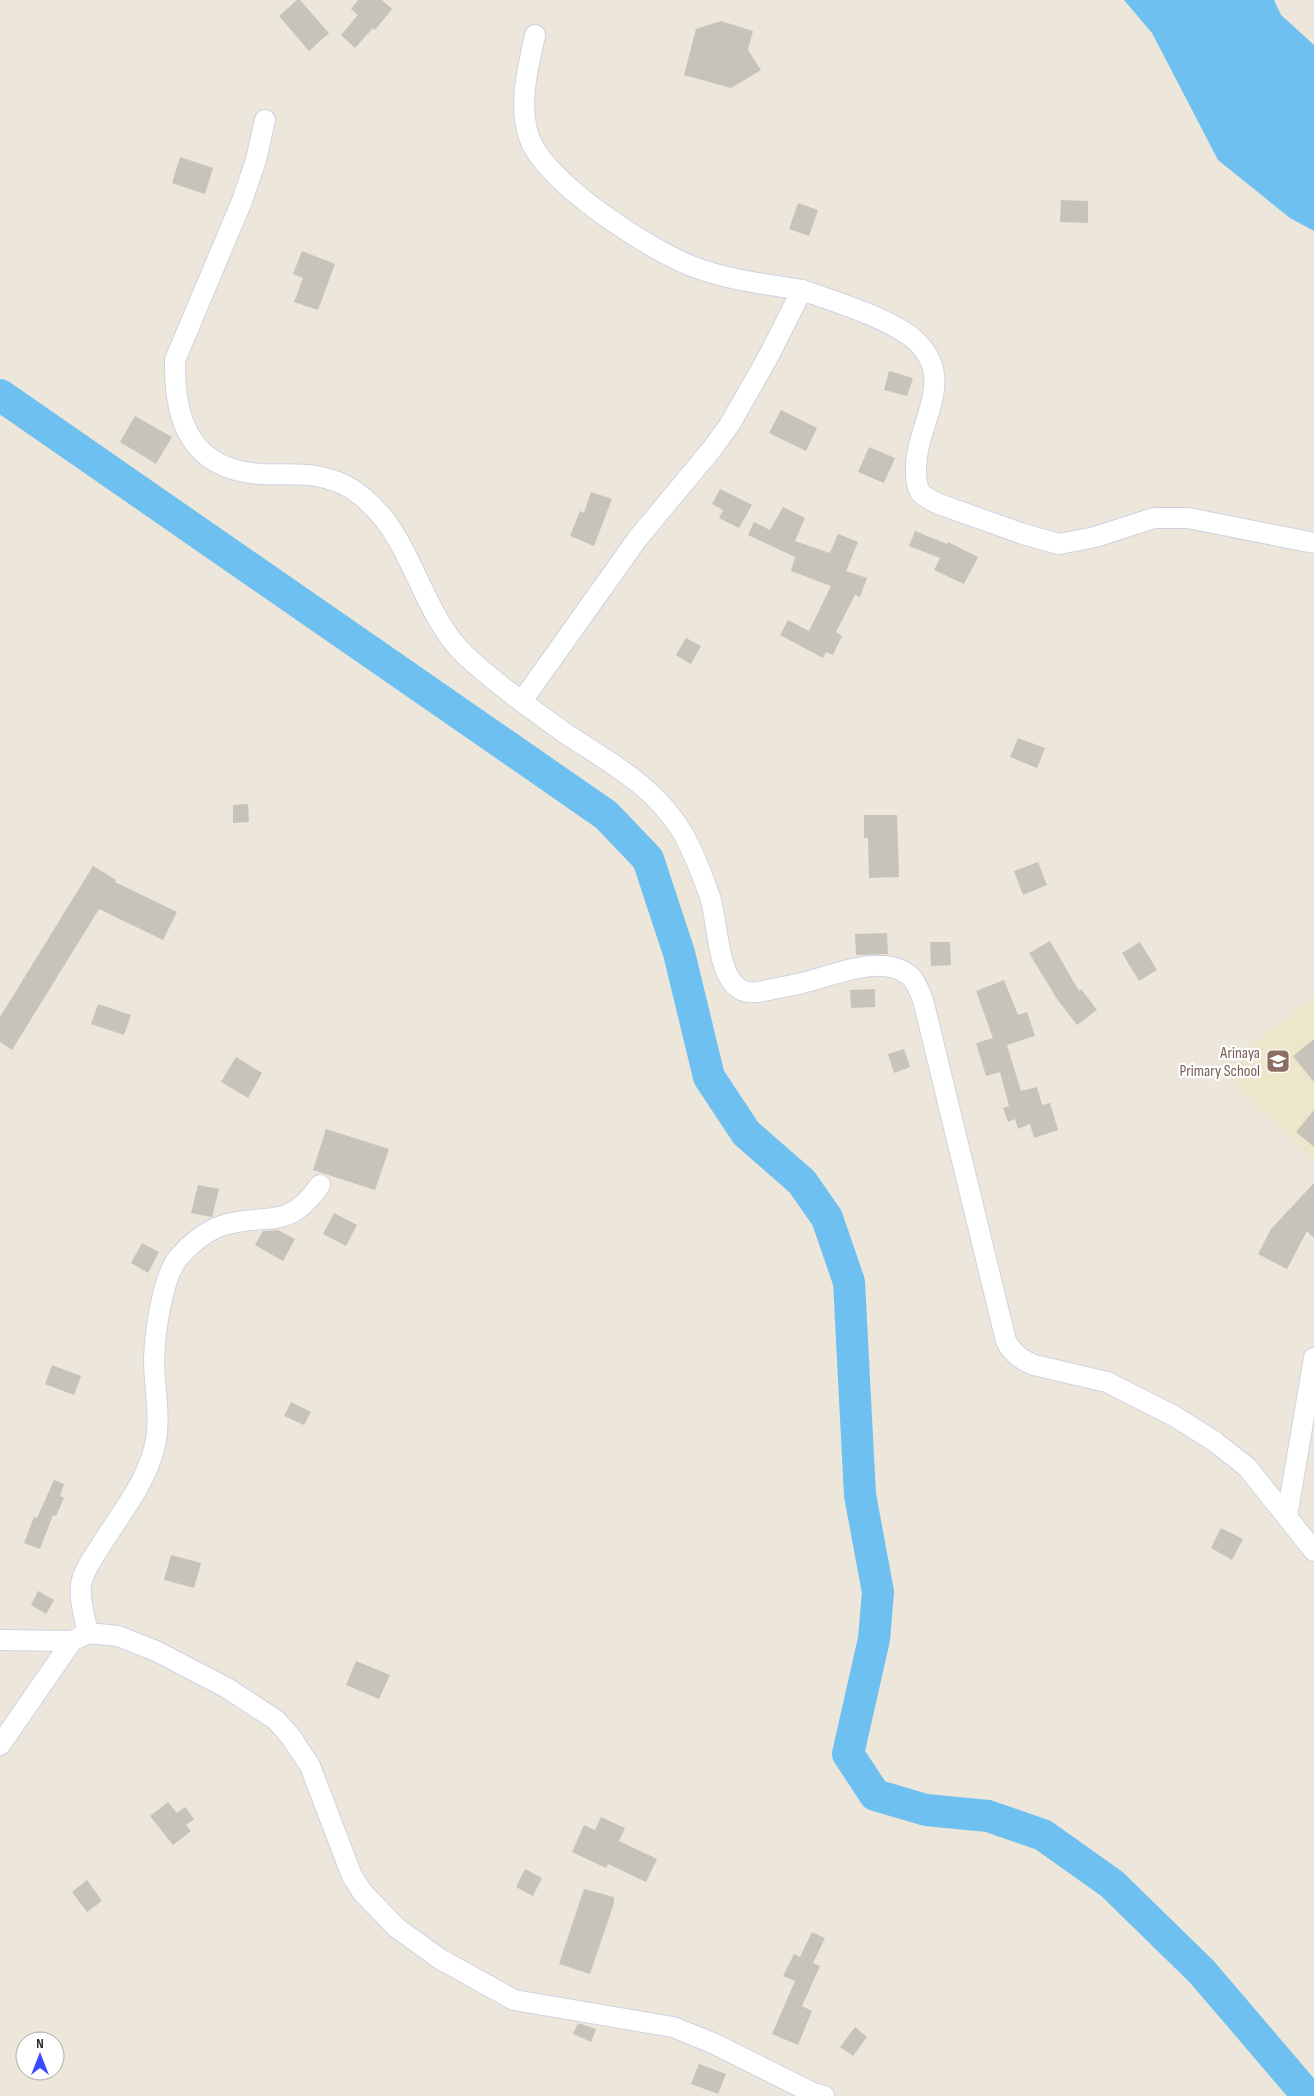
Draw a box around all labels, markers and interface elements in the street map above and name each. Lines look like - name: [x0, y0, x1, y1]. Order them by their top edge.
- place label: Arinaya Primary School: [1179, 1044, 1260, 1081]
- school or university icon: Arinaya Primary School: [1265, 1048, 1291, 1074]
- north arrow: [15, 2031, 65, 2081]
- text: N: [36, 2035, 44, 2052]

